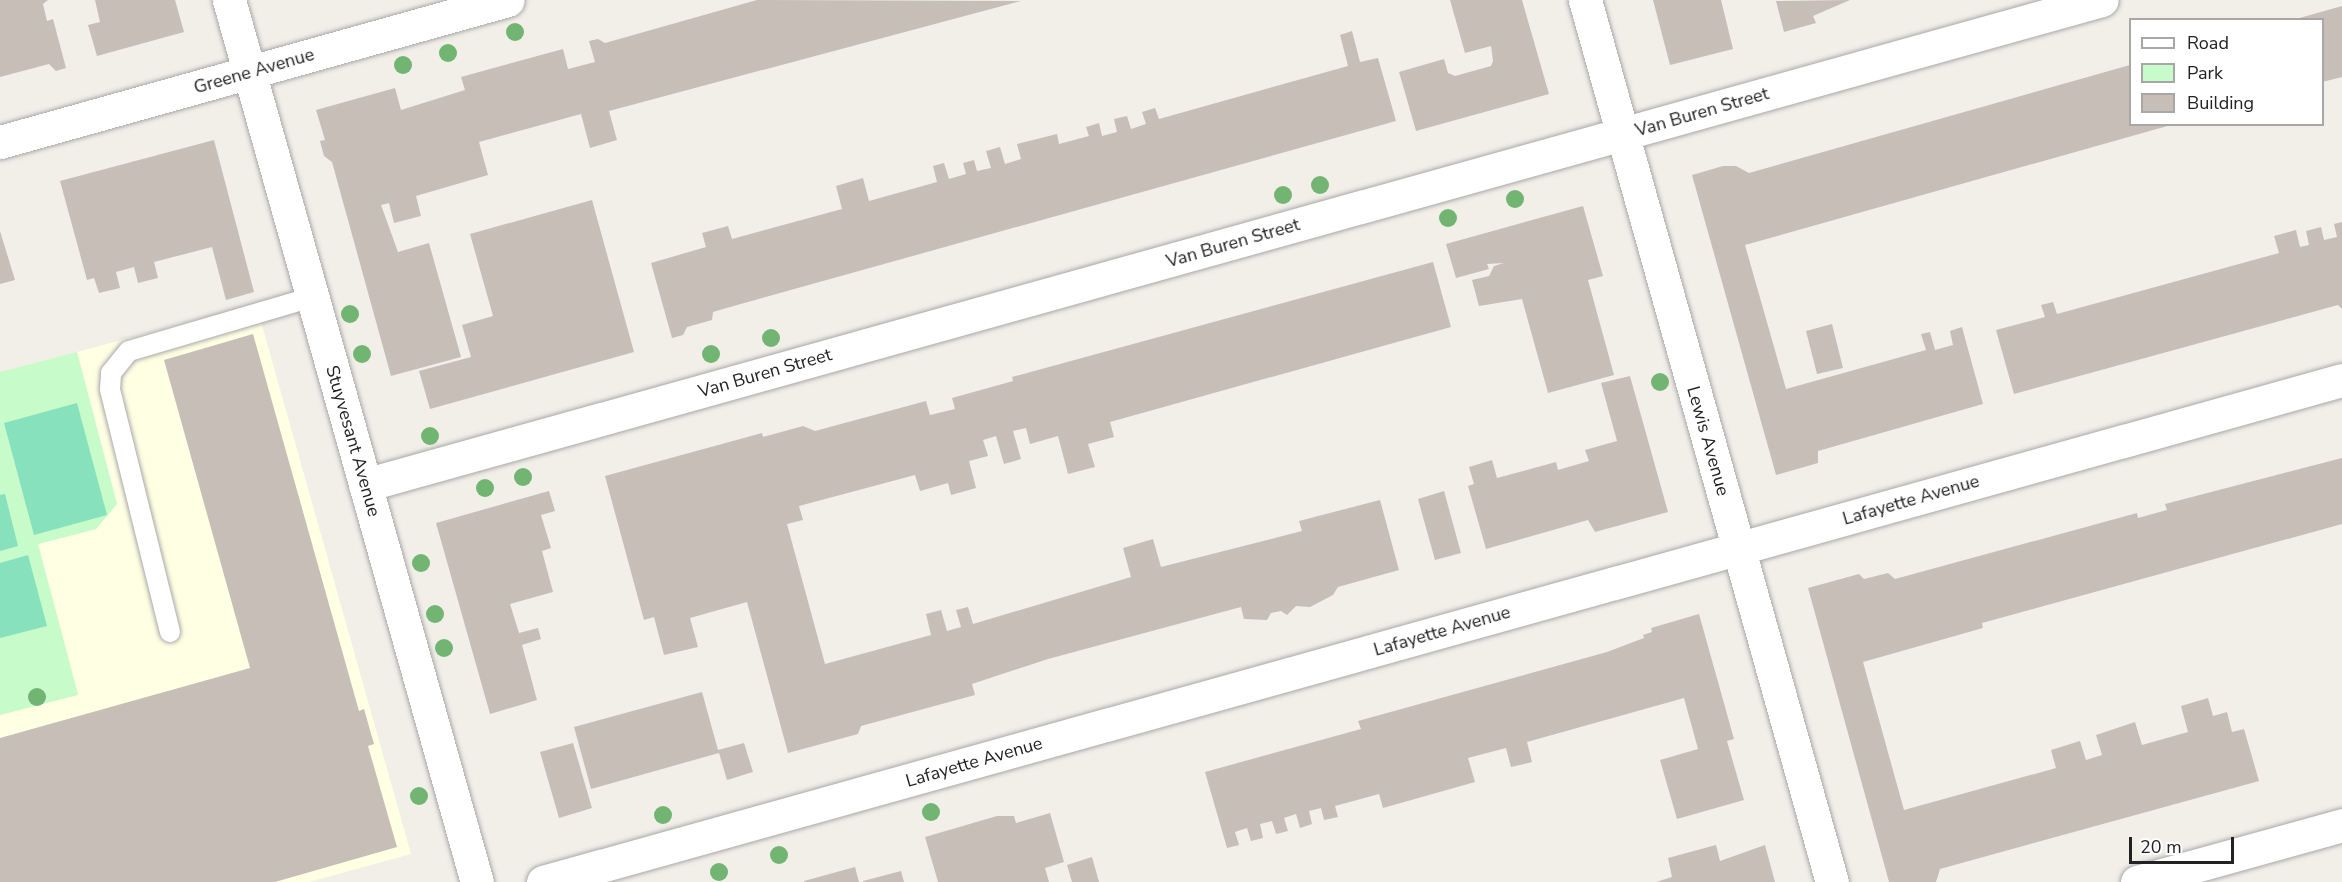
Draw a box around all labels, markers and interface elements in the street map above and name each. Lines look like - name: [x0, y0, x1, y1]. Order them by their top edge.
- legend: [2129, 18, 2324, 126]
- text: Road: [2187, 31, 2229, 55]
- street label: Greene Avenue: [191, 43, 317, 99]
- text: Park: [2187, 61, 2223, 85]
- street label: Van Buren Street: [1633, 83, 1771, 141]
- text: Building: [2187, 91, 2254, 115]
- street label: Van Buren Street: [1164, 214, 1302, 272]
- street label: Van Buren Street: [696, 344, 834, 402]
- street label: Stuyvesant Avenue: [321, 363, 385, 519]
- street label: Lewis Avenue: [1682, 384, 1734, 498]
- street label: Lafayette Avenue: [1840, 470, 1982, 530]
- street label: Lafayette Avenue: [1371, 601, 1513, 661]
- street label: Lafayette Avenue: [903, 732, 1045, 792]
- scale bar: [2132, 825, 2237, 863]
- text: 20 m: [2140, 835, 2182, 859]

